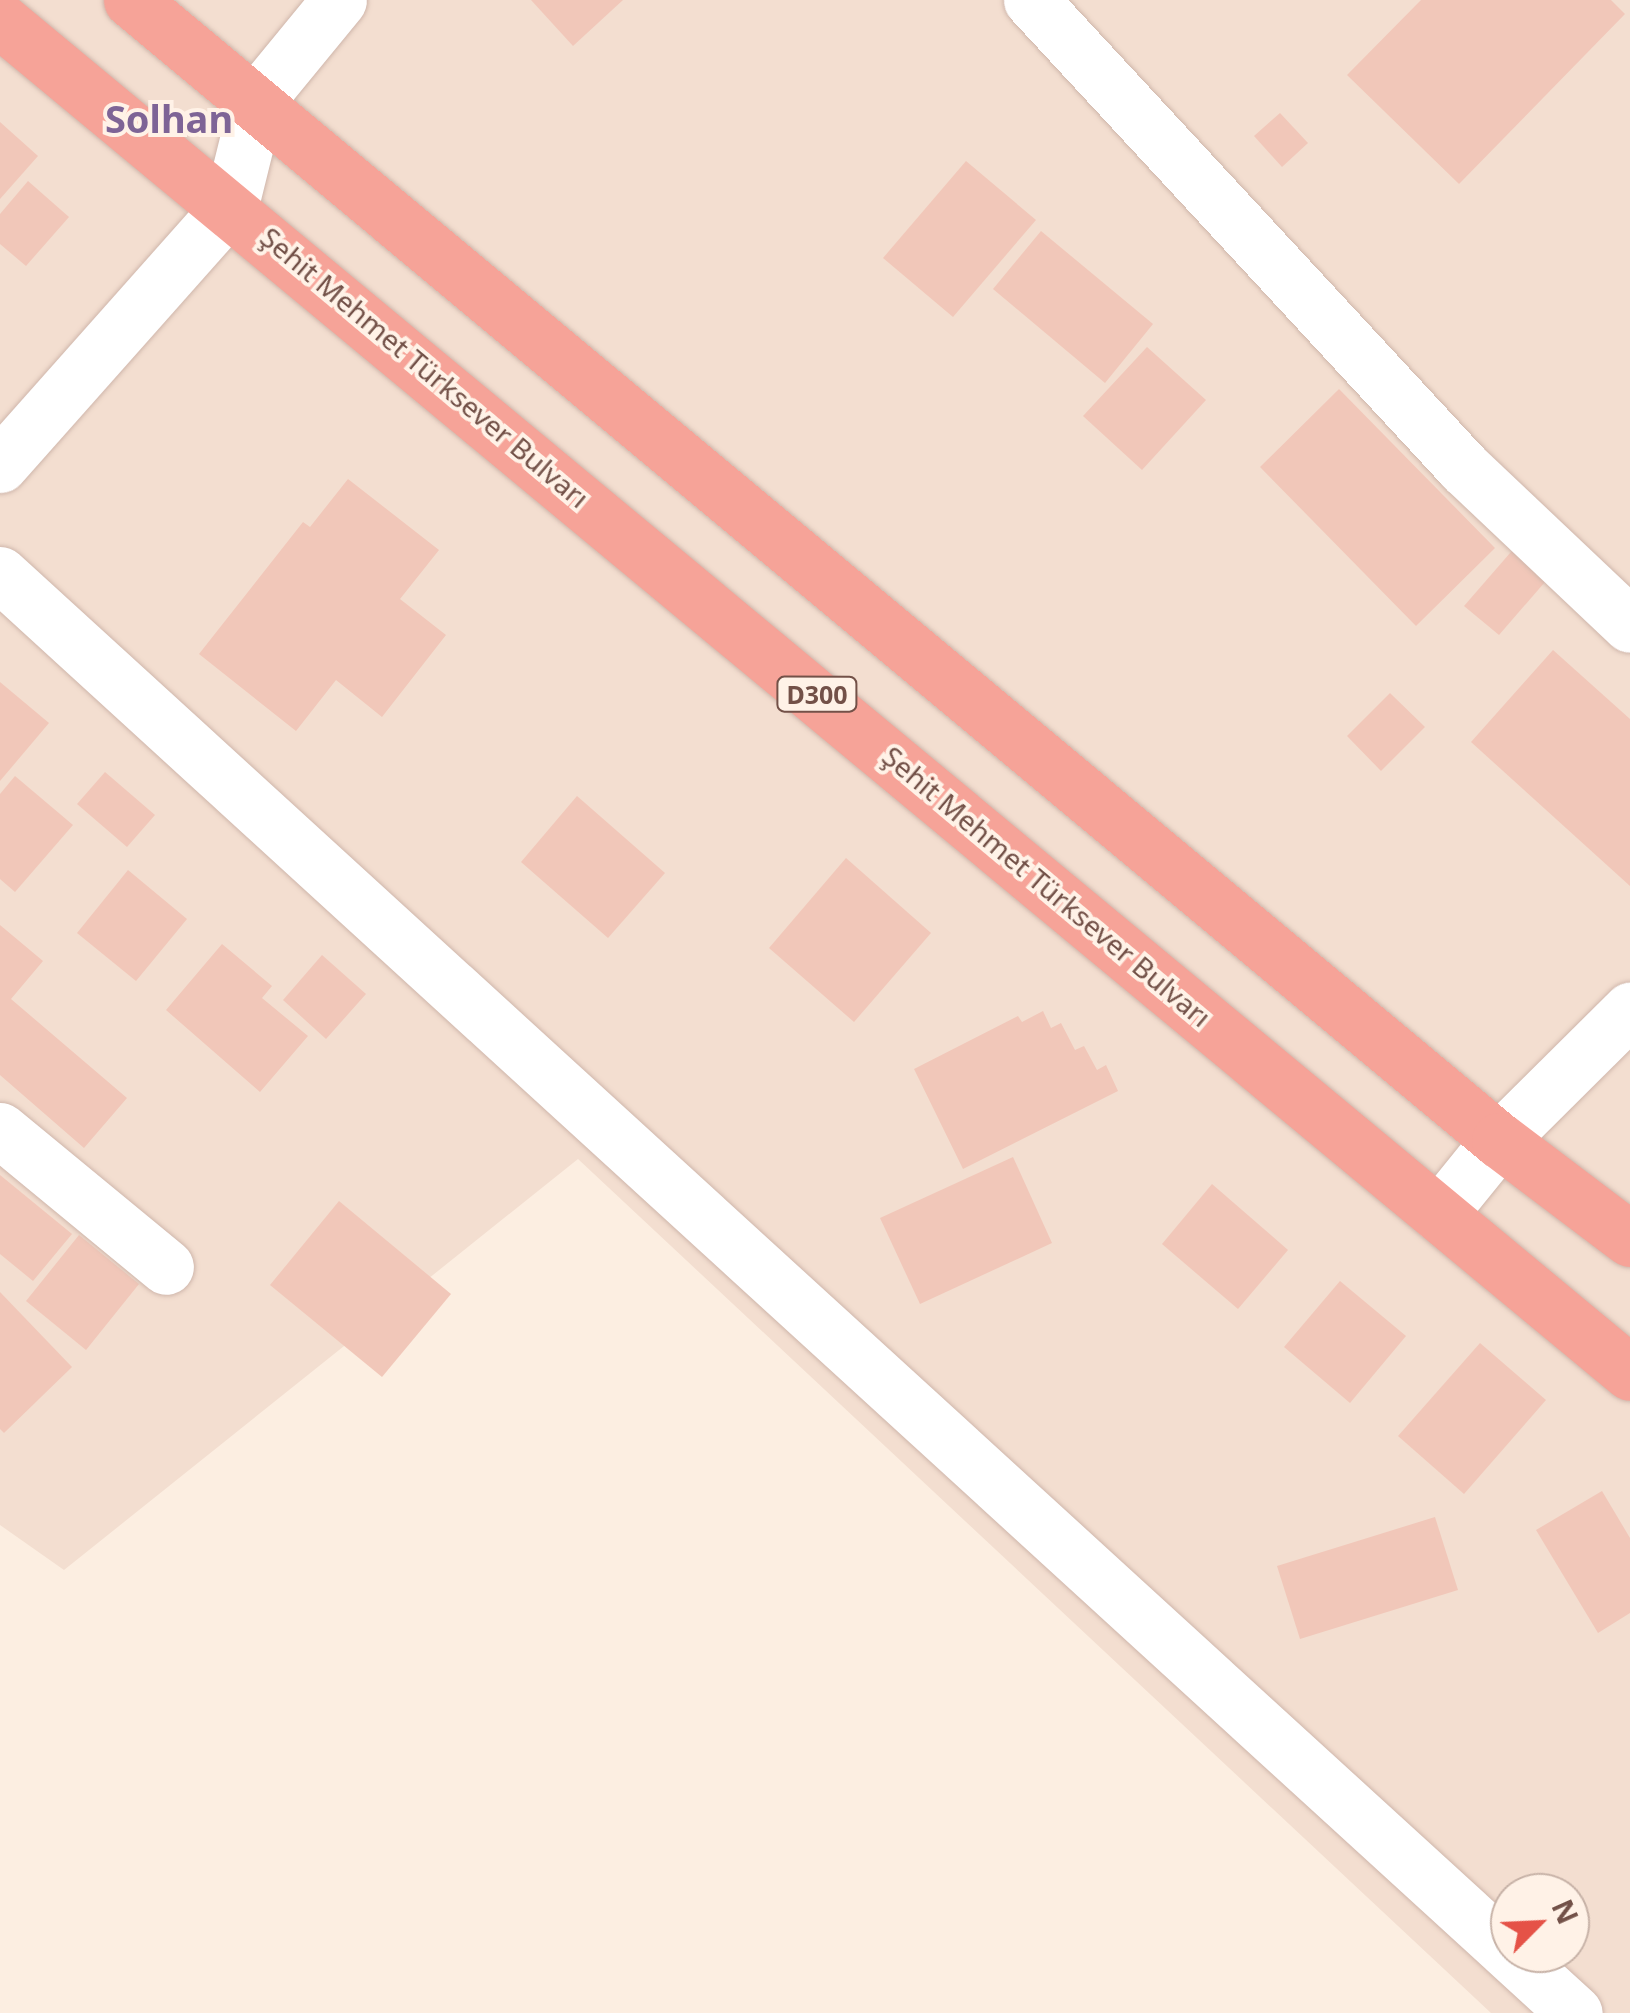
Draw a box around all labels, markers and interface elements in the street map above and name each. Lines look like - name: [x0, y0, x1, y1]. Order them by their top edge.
- district label: Solhan: [105, 96, 233, 142]
- street label: Şehit Mehmet Türksever Bulvarı: [254, 220, 596, 514]
- road number: D300: [774, 674, 860, 714]
- street label: Şehit Mehmet Türksever Bulvarı: [876, 739, 1218, 1033]
- north arrow: [1490, 1873, 1590, 1973]
- text: N: [1544, 1893, 1588, 1930]

